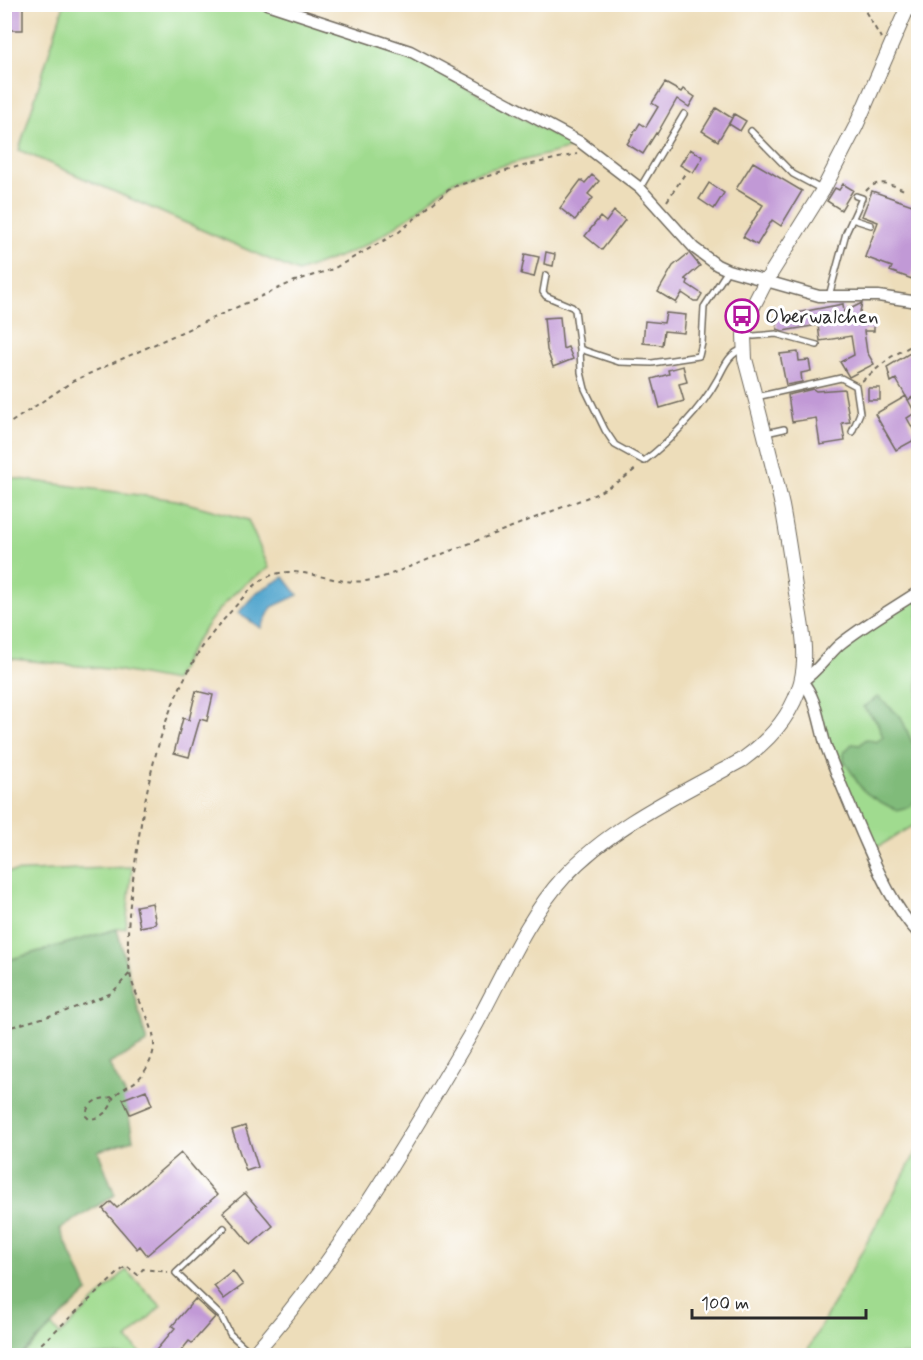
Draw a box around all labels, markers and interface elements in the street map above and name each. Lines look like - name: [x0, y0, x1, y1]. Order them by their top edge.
- bus stop icon: Oberwalchen: [724, 298, 760, 334]
- place label: Oberwalchen: [765, 303, 879, 331]
- scale bar: [692, 1282, 866, 1320]
- text: 100 m: [701, 1292, 749, 1316]

